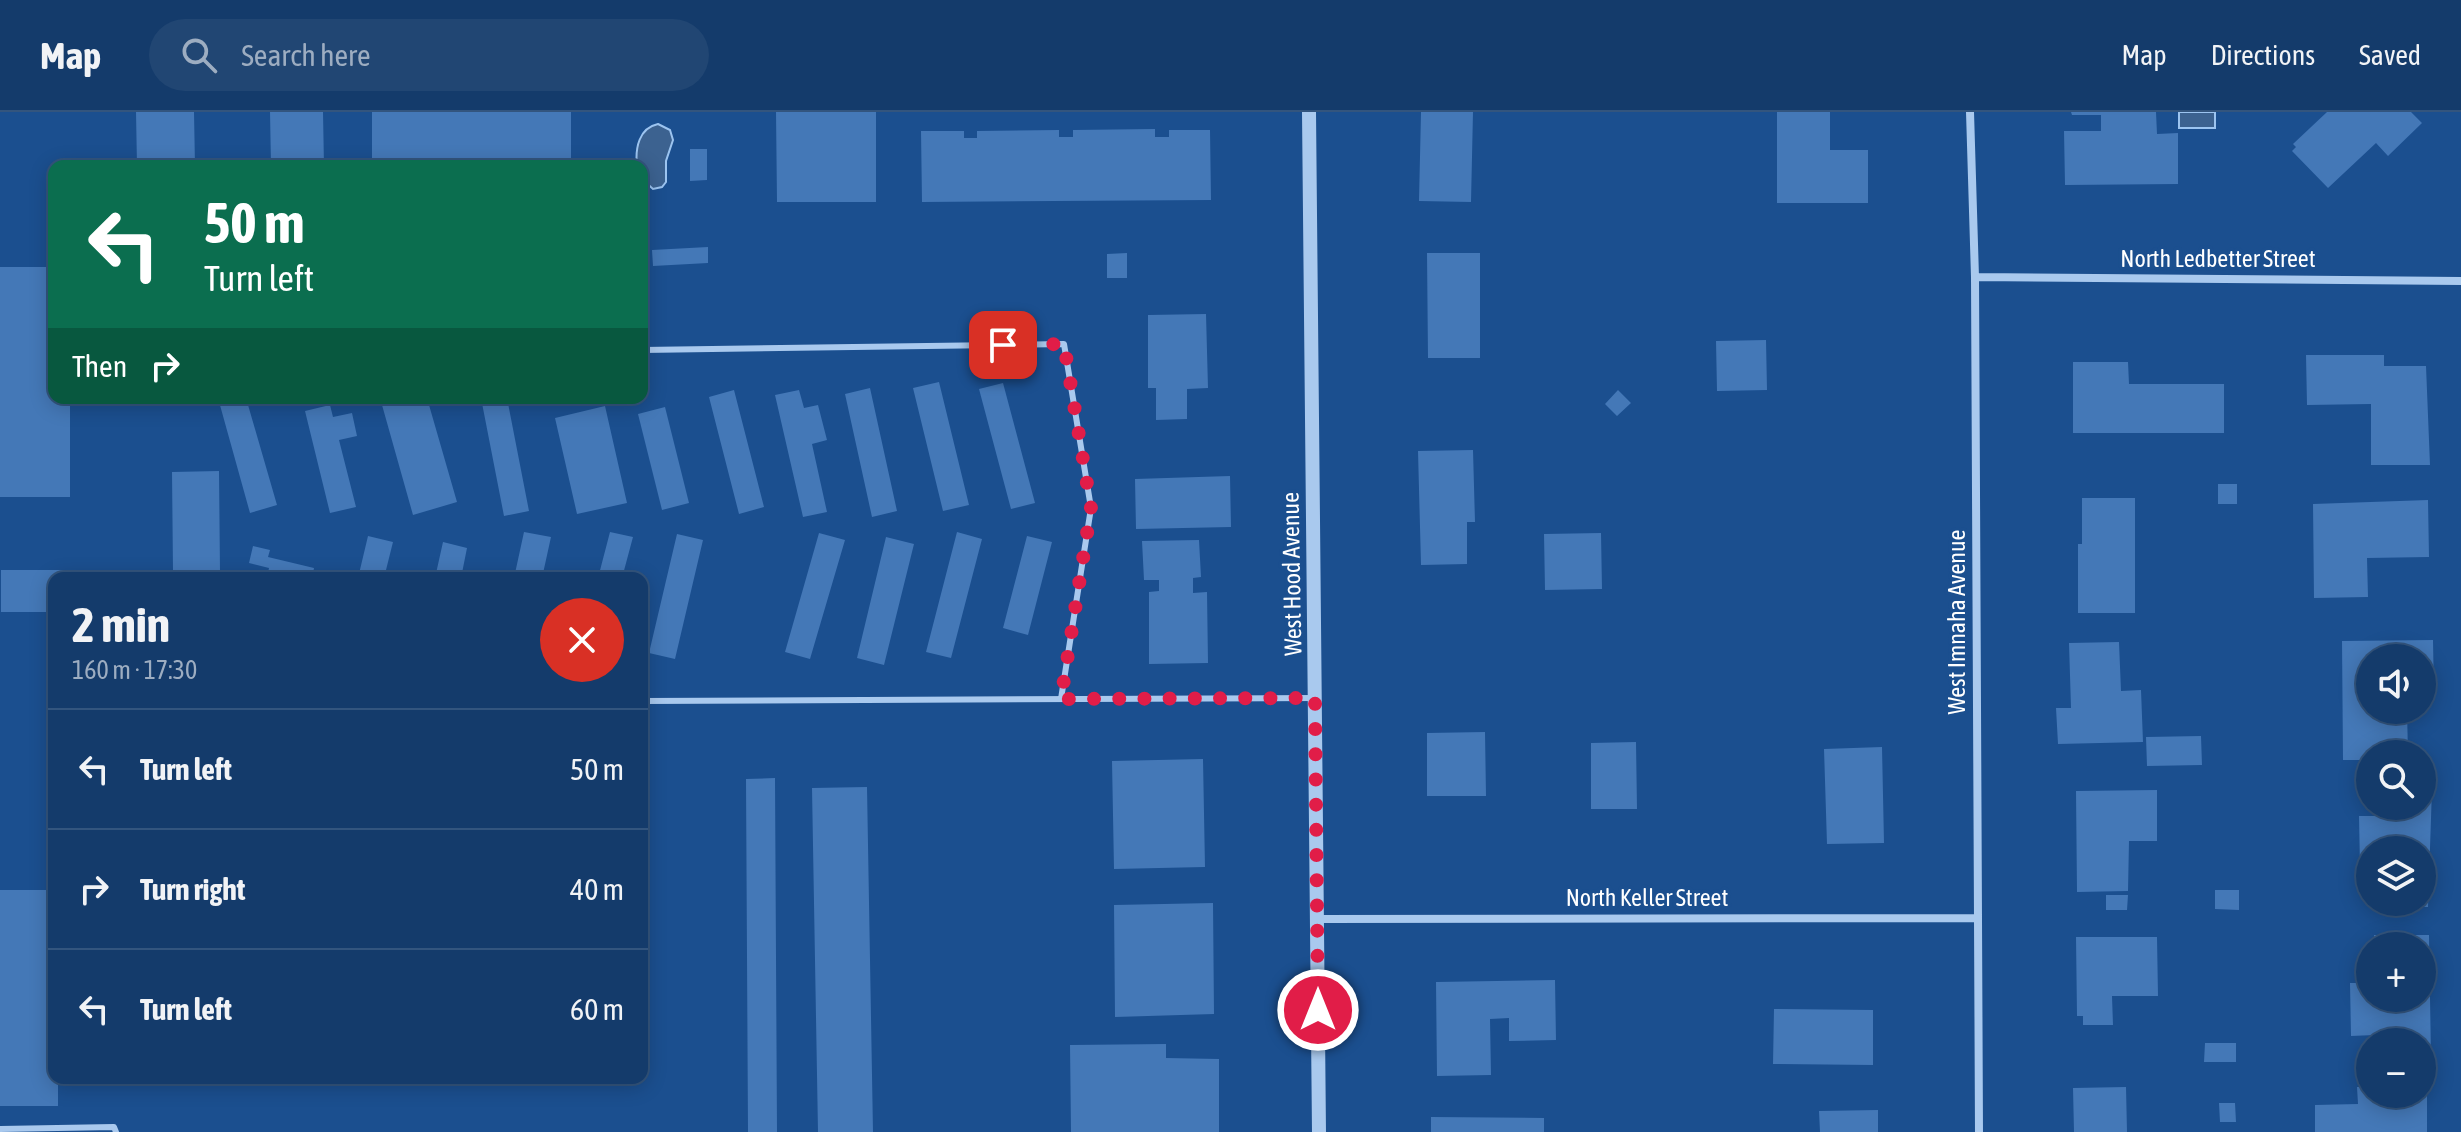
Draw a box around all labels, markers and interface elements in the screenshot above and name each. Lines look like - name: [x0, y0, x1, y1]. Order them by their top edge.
- search box: [149, 19, 709, 91]
- icon: search: [177, 33, 221, 77]
- text: Map: [40, 34, 101, 77]
- text: Search here: [241, 38, 371, 72]
- text: Map: [2122, 39, 2167, 71]
- text: Directions: [2211, 39, 2315, 71]
- text: Saved: [2359, 39, 2421, 71]
- text: 50 m: [204, 191, 305, 255]
- icon: left: [72, 192, 176, 296]
- street label: North Ledbetter Street: [2120, 245, 2316, 272]
- text: Turn left: [204, 257, 314, 299]
- pin: [969, 311, 1037, 379]
- icon: arrive: [981, 323, 1025, 367]
- icon: right: [143, 344, 187, 388]
- text: Then: [72, 349, 127, 383]
- street label: West Hood Avenue: [1277, 492, 1306, 656]
- street label: West Imnaha Avenue: [1943, 530, 1970, 714]
- text: 2 min: [72, 597, 170, 652]
- button: close: [540, 598, 624, 682]
- map controls: [2356, 644, 2436, 1108]
- button: sound: [2356, 644, 2436, 724]
- text: 160 m · 17:30: [72, 655, 197, 685]
- button: search: [2356, 740, 2436, 820]
- icon: left: [72, 747, 116, 791]
- text: Turn left: [140, 752, 232, 786]
- text: 50 m: [570, 752, 624, 786]
- button: layers: [2356, 836, 2436, 916]
- icon: right: [72, 867, 116, 911]
- text: Turn right: [140, 872, 246, 906]
- text: 40 m: [570, 872, 624, 906]
- street label: North Keller Street: [1566, 884, 1728, 911]
- button: +: [2356, 932, 2436, 1012]
- position arrow: [1276, 968, 1360, 1052]
- icon: left: [72, 987, 116, 1031]
- text: Turn left: [140, 992, 232, 1026]
- text: 60 m: [570, 992, 624, 1026]
- button: −: [2356, 1028, 2436, 1108]

